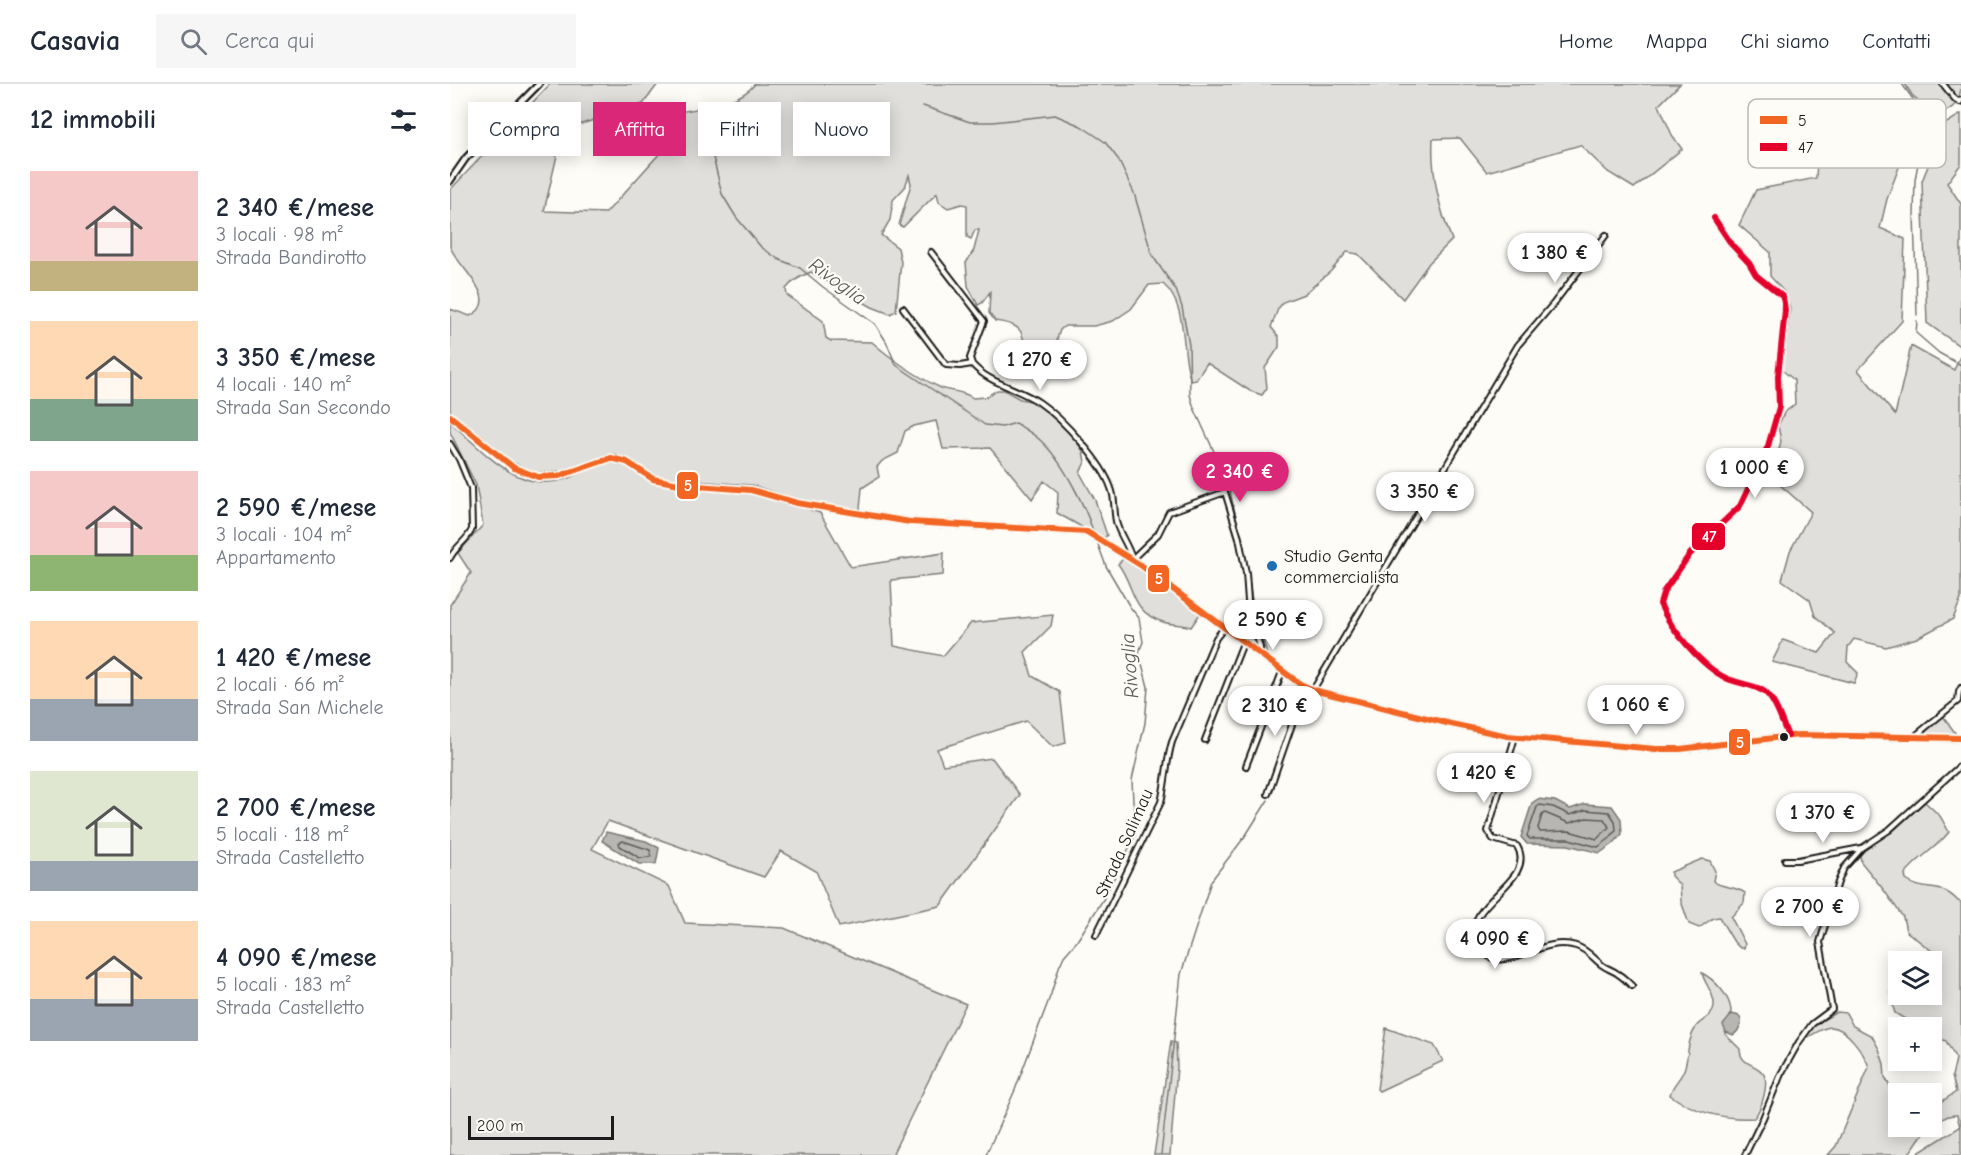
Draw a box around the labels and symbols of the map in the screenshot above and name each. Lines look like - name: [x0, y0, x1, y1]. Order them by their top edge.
- legend: [1748, 99, 1946, 168]
- text: 5: [1798, 112, 1807, 130]
- text: 47: [1798, 139, 1814, 157]
- pin: 1 380 €: [1500, 233, 1610, 284]
- water label: Rivoglia: [805, 253, 871, 310]
- pin: 1 270 €: [985, 340, 1095, 391]
- pin: 1 000 €: [1700, 448, 1810, 499]
- pin: 2 340 €: [1185, 452, 1295, 503]
- line badge: 5: [676, 471, 699, 500]
- pin: 3 350 €: [1370, 472, 1480, 523]
- text: 5: [684, 477, 692, 495]
- line badge: 47: [1691, 522, 1726, 551]
- text: 47: [1702, 528, 1717, 546]
- place label: Studio Genta commercialista: [1284, 546, 1399, 588]
- marker: Studio Genta commercialista: [1265, 559, 1279, 573]
- line badge: 5: [1147, 564, 1170, 593]
- text: 5: [1155, 570, 1163, 588]
- pin: 2 590 €: [1218, 600, 1328, 651]
- water label: Rivoglia: [1116, 633, 1143, 699]
- pin: 1 060 €: [1581, 685, 1691, 736]
- pin: 2 310 €: [1220, 686, 1330, 737]
- line badge: 5: [1728, 728, 1751, 756]
- unlabelled marker: [1778, 731, 1790, 743]
- text: 5: [1736, 734, 1744, 752]
- pin: 1 420 €: [1429, 753, 1539, 804]
- street label: Strada Salimau: [1091, 786, 1158, 901]
- pin: 1 370 €: [1768, 793, 1878, 844]
- pin: 2 700 €: [1755, 887, 1865, 938]
- pin: 4 090 €: [1440, 919, 1550, 970]
- scale bar: [468, 1113, 614, 1140]

